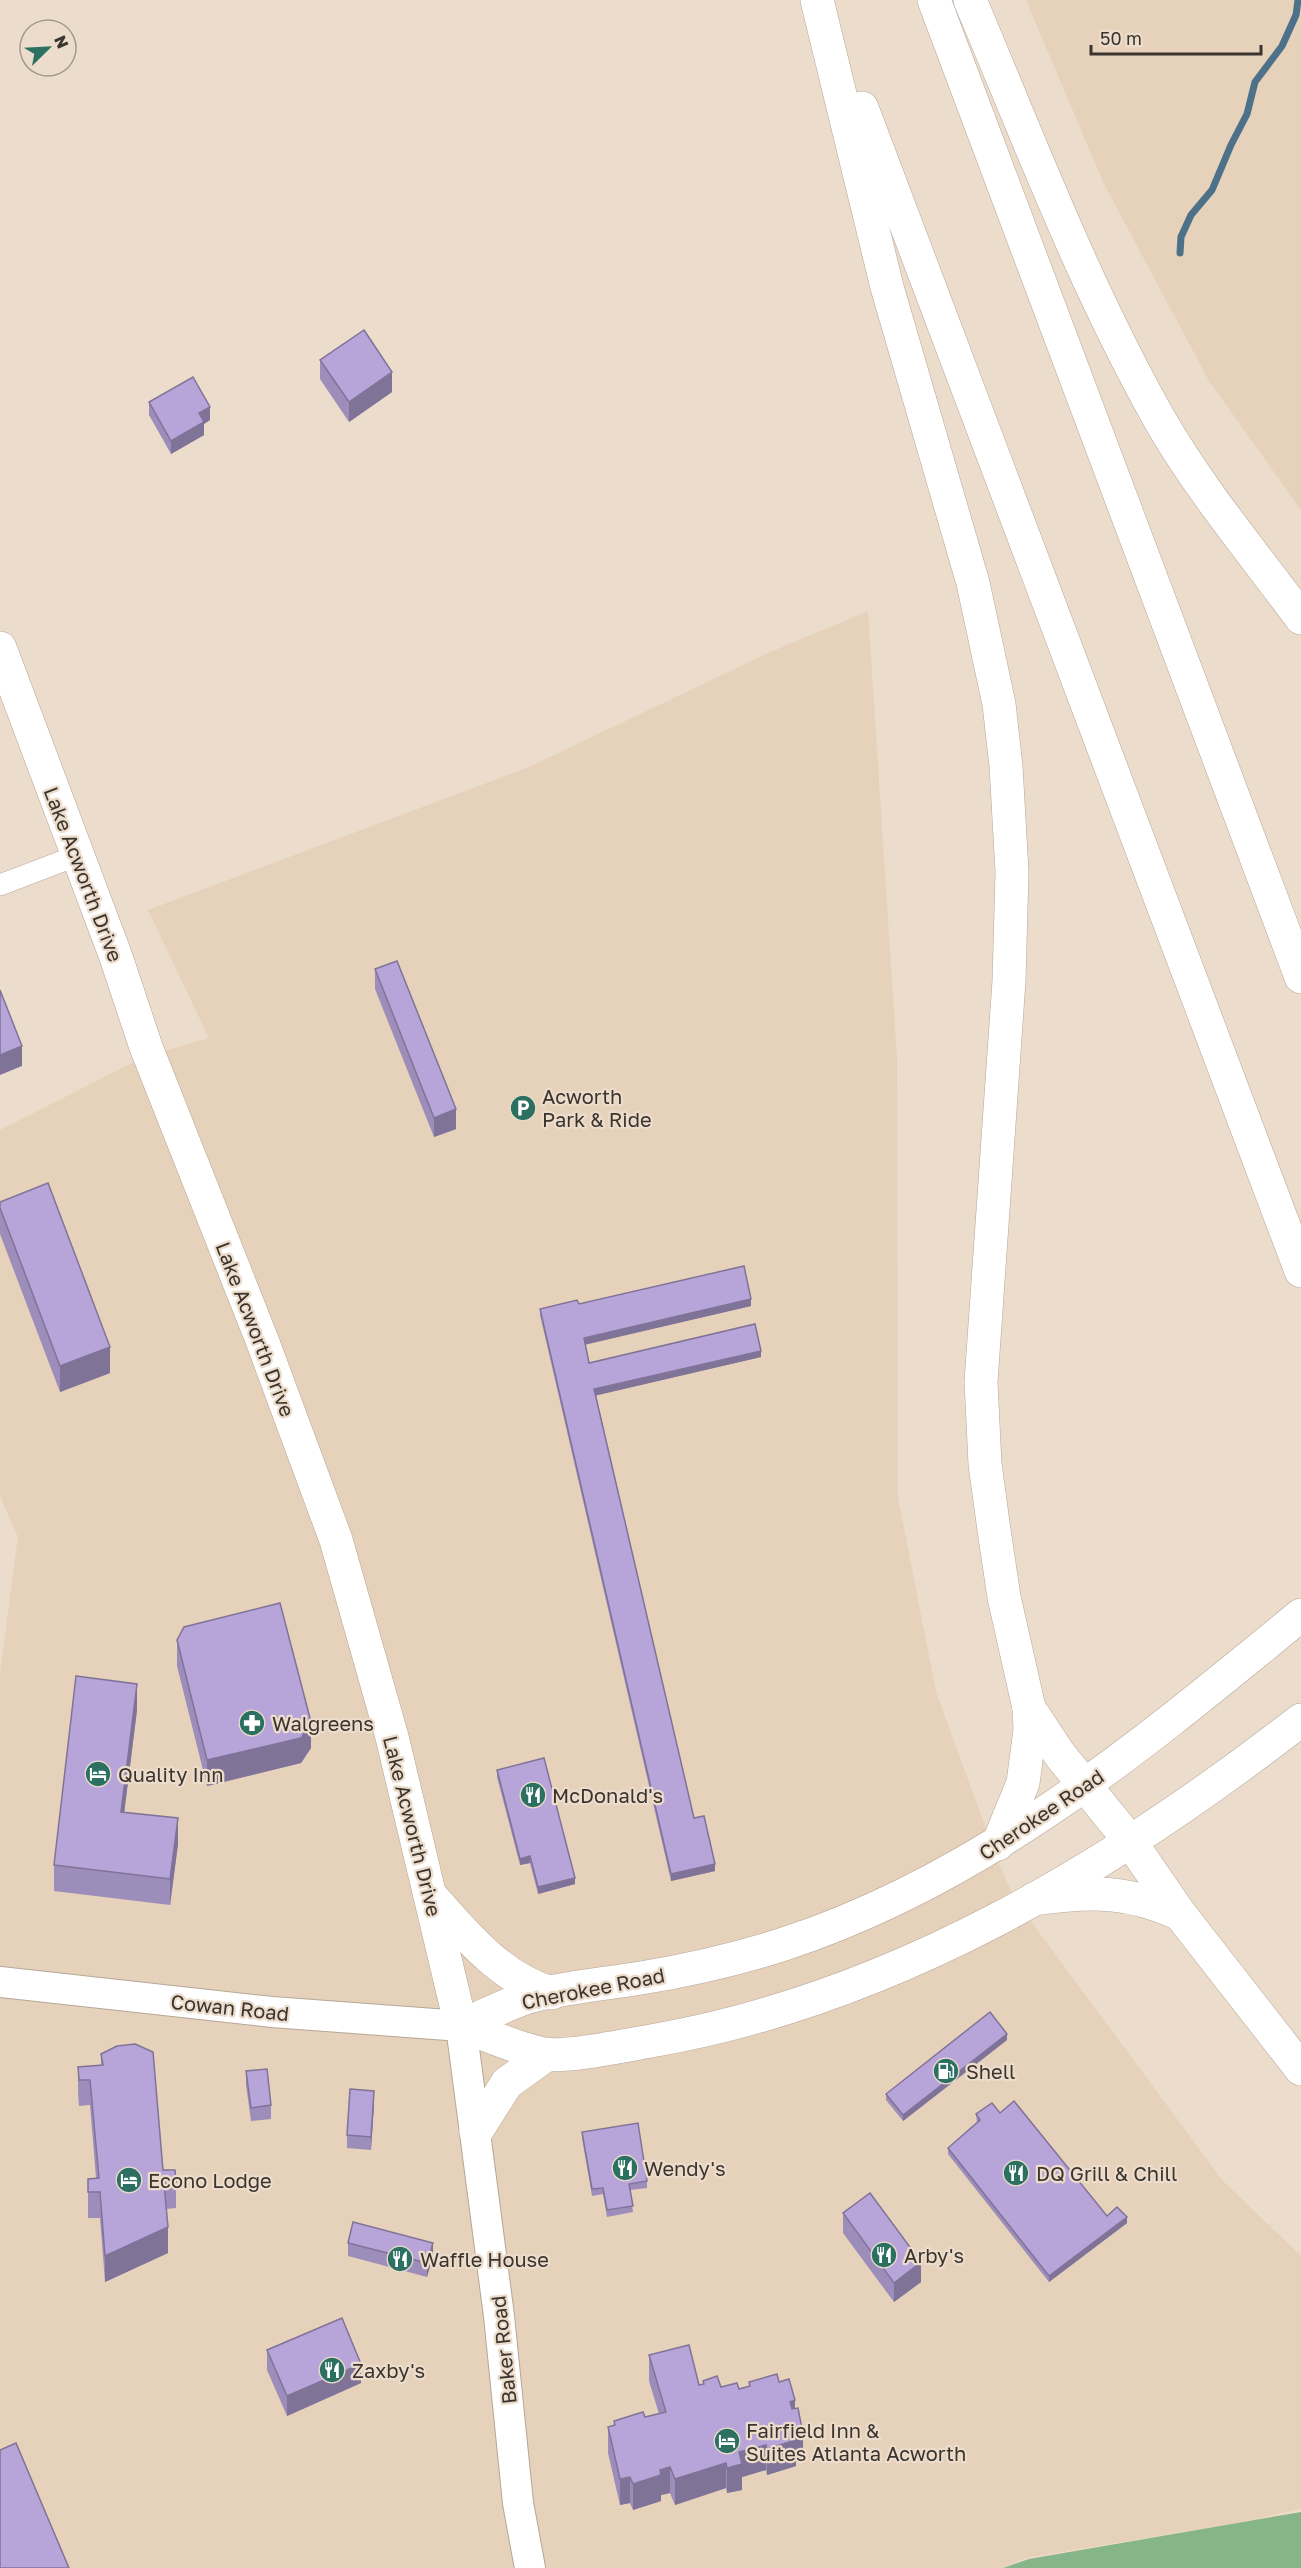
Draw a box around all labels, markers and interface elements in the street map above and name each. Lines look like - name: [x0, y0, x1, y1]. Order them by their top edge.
- north arrow: [18, 18, 78, 78]
- scale bar: [1091, 18, 1260, 56]
- text: 50 m: [1100, 27, 1142, 49]
- text: N: [50, 32, 73, 52]
- street label: Lake Acworth Drive: [40, 783, 128, 965]
- place label: Acworth Park & Ride: [542, 1084, 652, 1131]
- parking icon: Acworth Park & Ride: [508, 1093, 538, 1123]
- street label: Lake Acworth Drive: [212, 1238, 300, 1420]
- pharmacy icon: Walgreens: [237, 1708, 267, 1738]
- place label: Walgreens: [272, 1711, 374, 1735]
- street label: Lake Acworth Drive: [379, 1733, 447, 1919]
- hotel icon: Quality Inn: [83, 1759, 113, 1789]
- place label: Quality Inn: [118, 1762, 223, 1786]
- street label: Cherokee Road: [974, 1763, 1108, 1865]
- restaurant icon: McDonald's: [518, 1780, 548, 1810]
- place label: McDonald's: [552, 1783, 663, 1807]
- street label: Cherokee Road: [519, 1962, 667, 2014]
- street label: Cowan Road: [170, 1989, 290, 2025]
- fuel station icon: Shell: [931, 2056, 961, 2086]
- place label: Shell: [966, 2059, 1016, 2083]
- restaurant icon: Wendy's: [610, 2153, 640, 2183]
- place label: Wendy's: [644, 2156, 726, 2180]
- restaurant icon: DQ Grill & Chill: [1001, 2158, 1031, 2188]
- place label: DQ Grill & Chill: [1036, 2161, 1177, 2185]
- hotel icon: Econo Lodge: [114, 2165, 144, 2195]
- place label: Econo Lodge: [148, 2168, 272, 2192]
- restaurant icon: Arby's: [869, 2240, 899, 2270]
- place label: Arby's: [904, 2243, 964, 2267]
- restaurant icon: Waffle House: [385, 2244, 415, 2274]
- place label: Waffle House: [420, 2247, 549, 2271]
- street label: Baker Road: [485, 2295, 521, 2405]
- restaurant icon: Zaxby's: [317, 2355, 347, 2385]
- place label: Zaxby's: [352, 2358, 425, 2382]
- place label: Fairfield Inn & Suites Atlanta Acworth: [746, 2418, 966, 2465]
- hotel icon: Fairfield Inn & Suites Atlanta Acworth: [712, 2426, 742, 2456]

